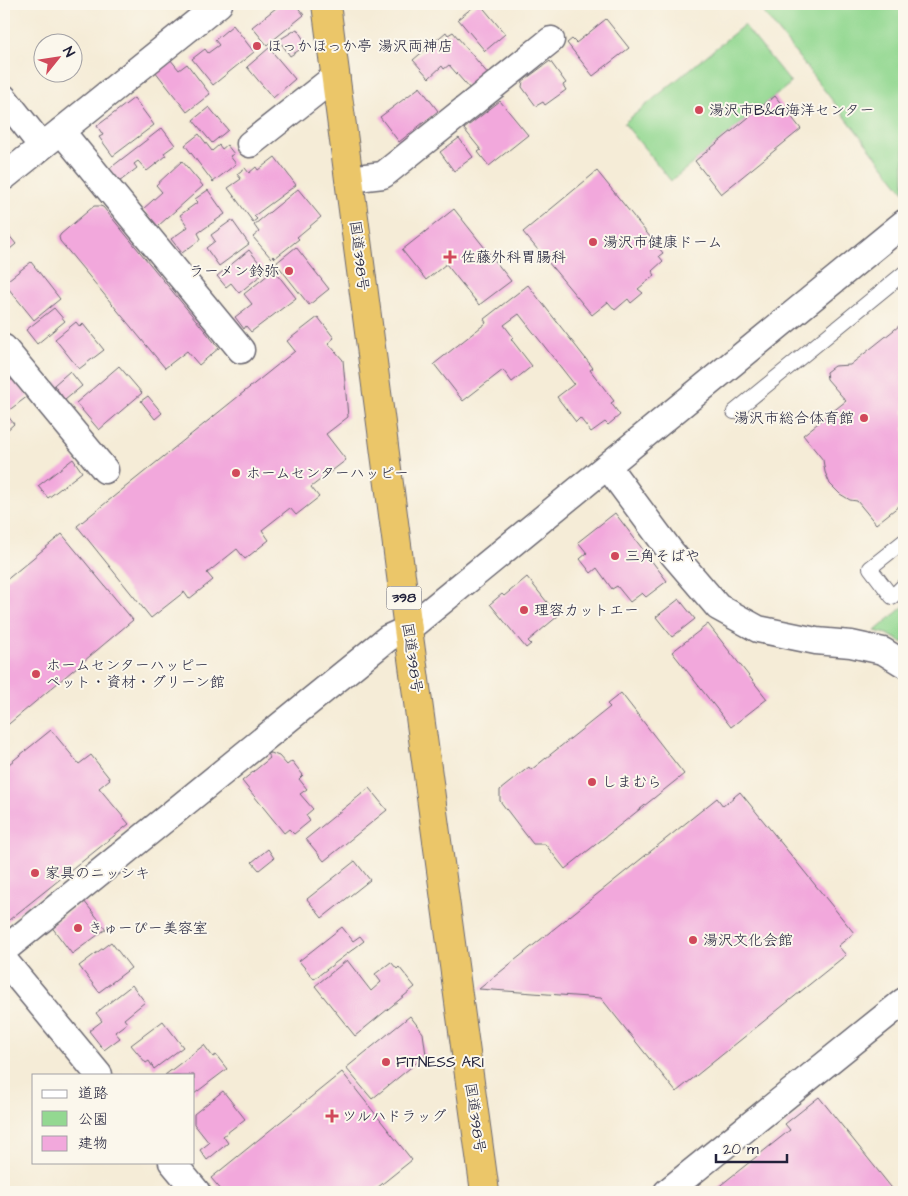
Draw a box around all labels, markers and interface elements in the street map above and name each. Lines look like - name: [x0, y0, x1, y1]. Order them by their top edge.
- north arrow: [32, 32, 82, 82]
- place label: ほっかほっか亭 湯沢両神店: [267, 36, 453, 57]
- marker: ほっかほっか亭 湯沢両神店: [251, 40, 263, 52]
- text: N: [58, 43, 79, 61]
- place label: 湯沢市B&G海洋センター: [709, 100, 875, 121]
- marker: 湯沢市B&G海洋センター: [693, 104, 705, 116]
- street label: 国道398号: [344, 220, 374, 292]
- place label: 湯沢市健康ドーム: [603, 232, 722, 253]
- marker: 湯沢市健康ドーム: [587, 236, 599, 248]
- place label: 佐藤外科胃腸科: [461, 247, 566, 268]
- marker: 佐藤外科胃腸科: [443, 250, 457, 264]
- place label: ラーメン鈴弥: [189, 261, 279, 282]
- marker: ラーメン鈴弥: [283, 265, 295, 277]
- place label: 湯沢市総合体育館: [734, 408, 854, 429]
- marker: 湯沢市総合体育館: [858, 412, 870, 424]
- place label: ホームセンターハッピー: [246, 463, 409, 484]
- marker: ホームセンターハッピー: [230, 467, 242, 479]
- place label: 三角そばや: [625, 546, 700, 567]
- marker: 三角そばや: [609, 550, 621, 562]
- road number: 398: [386, 586, 422, 610]
- place label: 理容カットエー: [534, 600, 639, 621]
- marker: 理容カットエー: [518, 604, 530, 616]
- street label: 国道398号: [397, 621, 427, 695]
- place label: ホームセンターハッピー ペット・資材・グリーン館: [46, 655, 225, 693]
- marker: ホームセンターハッピー ペット・資材・グリーン館: [30, 668, 42, 680]
- place label: しまむら: [602, 772, 662, 793]
- marker: しまむら: [586, 776, 598, 788]
- place label: 家具のニッシキ: [45, 863, 150, 884]
- marker: 家具のニッシキ: [29, 867, 41, 879]
- place label: きゅーぴー美容室: [88, 918, 208, 939]
- marker: きゅーぴー美容室: [72, 922, 84, 934]
- place label: 湯沢文化会館: [703, 930, 793, 951]
- marker: 湯沢文化会館: [687, 934, 699, 946]
- place label: FITNESS ARI: [396, 1052, 484, 1073]
- marker: FITNESS ARI: [380, 1056, 392, 1068]
- legend: [32, 1074, 195, 1164]
- street label: 国道398号: [460, 1081, 490, 1155]
- text: 道路: [78, 1083, 108, 1104]
- place label: ツルハドラッグ: [342, 1106, 446, 1127]
- text: 公園: [78, 1109, 108, 1130]
- marker: ツルハドラッグ: [326, 1110, 338, 1122]
- scale bar: [716, 1131, 787, 1163]
- text: 建物: [78, 1133, 108, 1154]
- text: 20 m: [723, 1139, 759, 1160]

